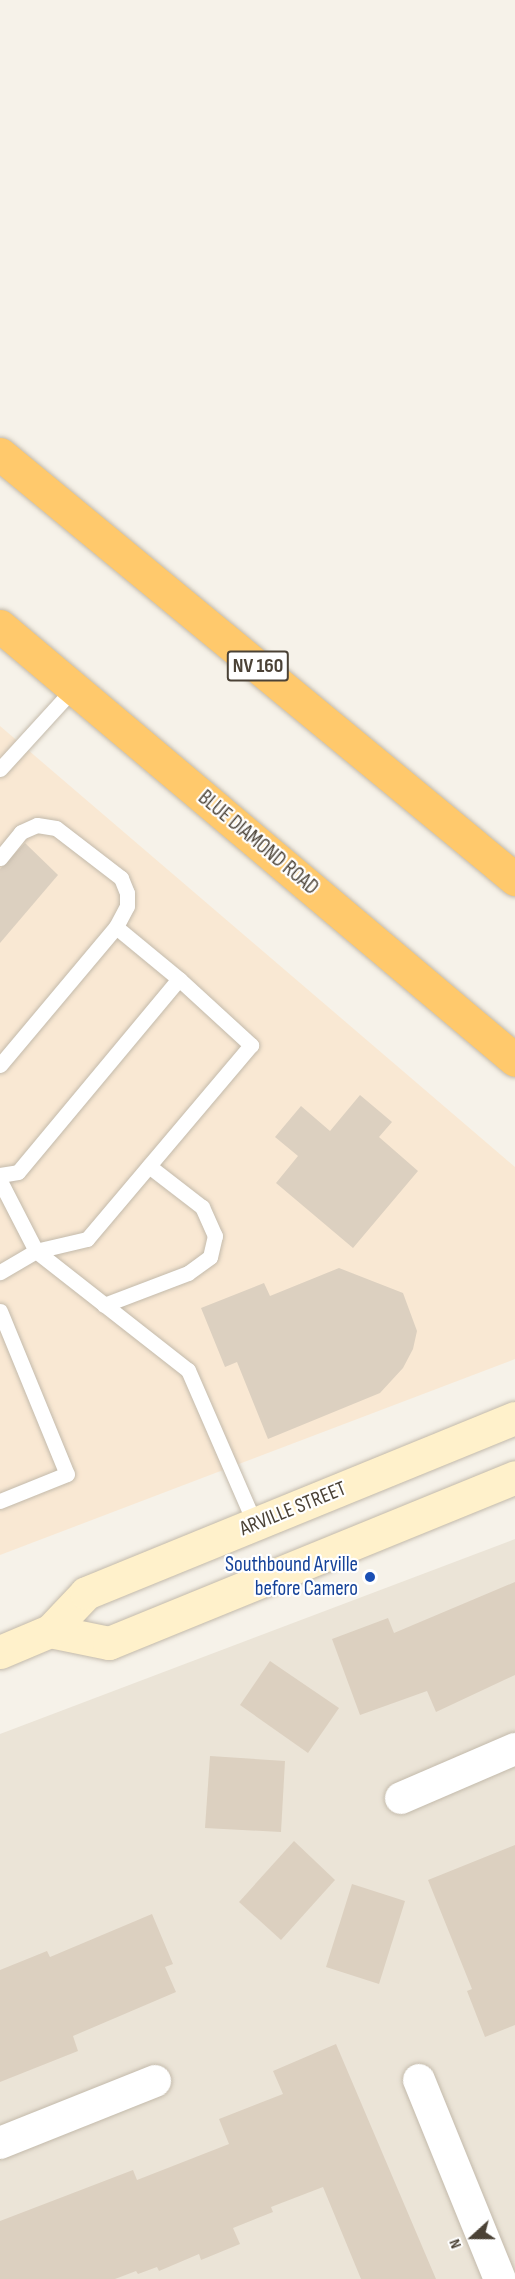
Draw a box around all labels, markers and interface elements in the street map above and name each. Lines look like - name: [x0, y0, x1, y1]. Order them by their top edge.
- road number: NV 160: [226, 649, 290, 683]
- street label: BLUE DIAMOND ROAD: [193, 785, 323, 901]
- street label: ARVILLE STREET: [236, 1476, 350, 1542]
- place label: Southbound Arville before Camero: [225, 1552, 358, 1602]
- marker: Southbound Arville before Camero: [363, 1570, 377, 1584]
- north arrow: [443, 2207, 503, 2267]
- text: N: [445, 2236, 466, 2251]

